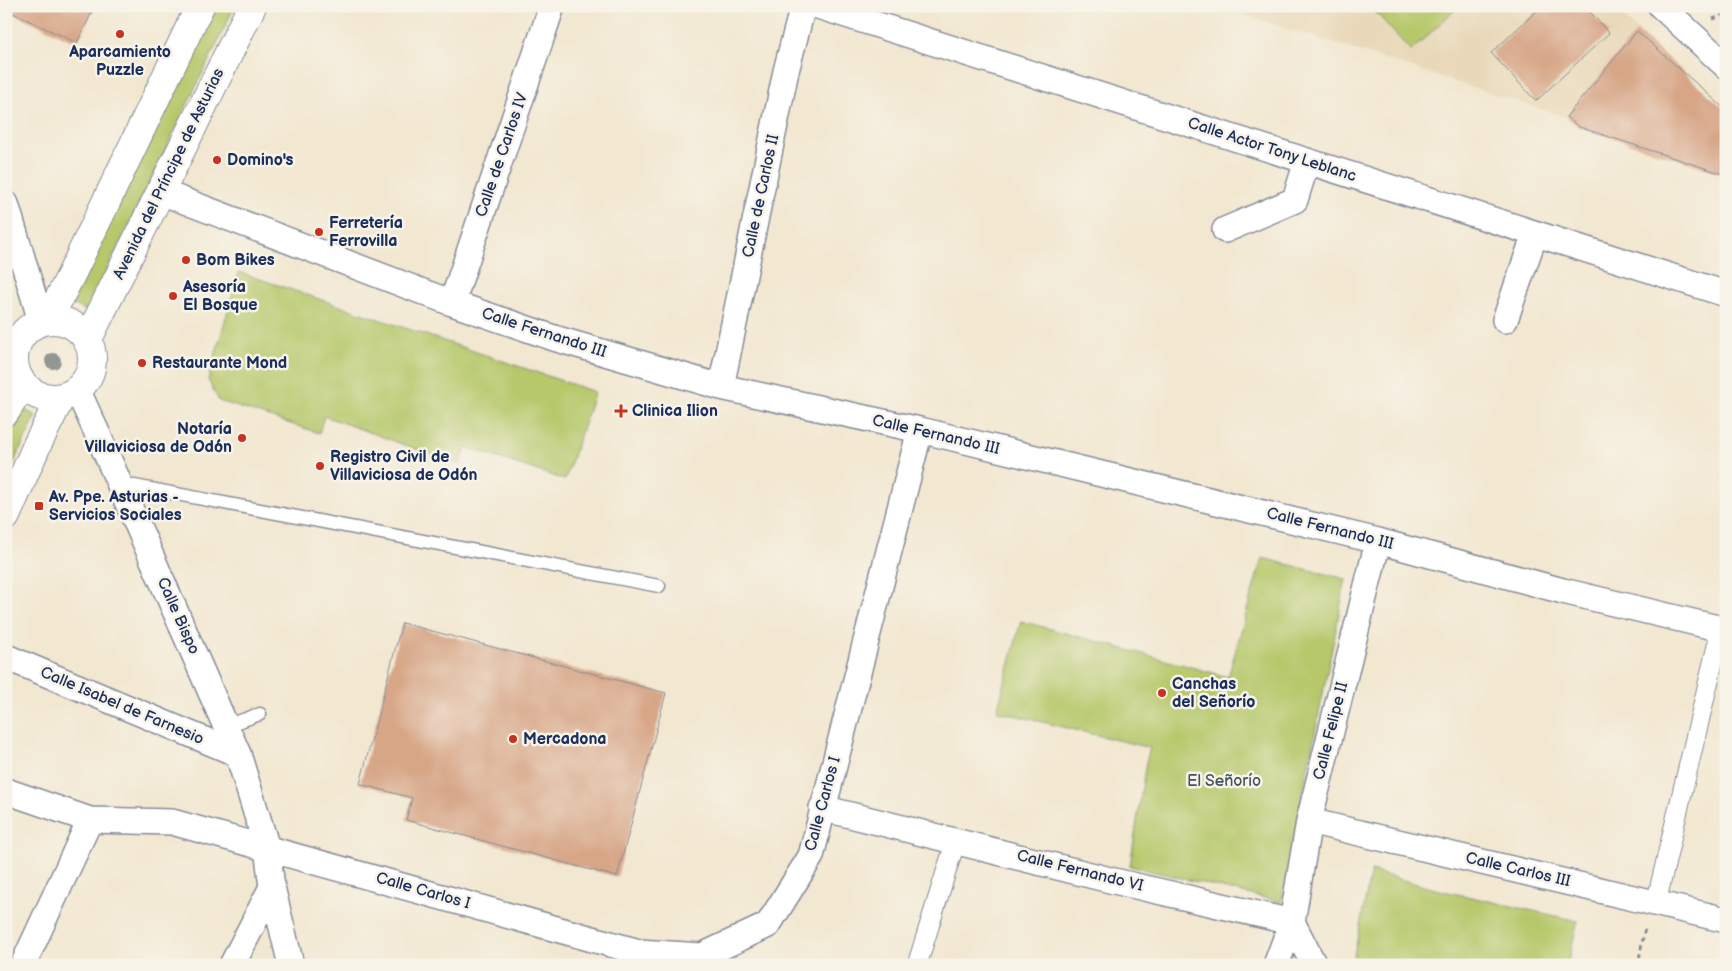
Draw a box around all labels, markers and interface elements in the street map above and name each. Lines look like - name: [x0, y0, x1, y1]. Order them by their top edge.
- marker: Aparcamiento Puzzle: [114, 28, 126, 40]
- place label: Aparcamiento Puzzle: [68, 43, 171, 80]
- street label: Avenida del Príncipe de Asturias: [109, 65, 229, 283]
- street label: Calle de Carlos IV: [472, 90, 532, 220]
- street label: Calle Actor Tony Leblanc: [1185, 114, 1359, 186]
- street label: Calle de Carlos II: [739, 133, 783, 259]
- place label: Domino's: [227, 151, 294, 170]
- marker: Domino's: [211, 154, 223, 166]
- place label: Ferretería Ferrovilla: [329, 214, 403, 251]
- marker: Ferretería Ferrovilla: [313, 226, 325, 238]
- place label: Bom Bikes: [196, 251, 275, 270]
- marker: Bom Bikes: [180, 254, 192, 266]
- place label: Asesoría El Bosque: [182, 278, 257, 315]
- marker: Asesoría El Bosque: [167, 290, 179, 302]
- street label: Calle Fernando III: [479, 304, 609, 362]
- place label: Restaurante Mond: [152, 354, 287, 373]
- marker: Restaurante Mond: [136, 357, 148, 369]
- place label: Clinica Ilion: [632, 402, 718, 421]
- marker: Clinica Ilion: [614, 404, 628, 418]
- street label: Calle Fernando III: [870, 411, 1002, 459]
- place label: Notaría Villaviciosa de Odón: [85, 420, 232, 457]
- marker: Notaría Villaviciosa de Odón: [236, 432, 248, 444]
- place label: Registro Civil de Villaviciosa de Odón: [330, 448, 478, 485]
- marker: Registro Civil de Villaviciosa de Odón: [314, 460, 326, 472]
- place label: Av. Ppe. Asturias - Servicios Sociales: [48, 488, 182, 525]
- marker: Av. Ppe. Asturias - Servicios Sociales: [33, 500, 45, 512]
- street label: Calle Fernando III: [1265, 504, 1395, 554]
- street label: Calle Bispo: [153, 575, 203, 657]
- street label: Calle Isabel de Farnesio: [37, 663, 207, 749]
- place label: Canchas del Señorío: [1172, 675, 1255, 712]
- street label: Calle Felipe II: [1310, 680, 1352, 782]
- marker: Canchas del Señorío: [1156, 687, 1168, 699]
- place label: Mercadona: [523, 730, 607, 749]
- marker: Mercadona: [507, 733, 519, 745]
- street label: Calle Carlos I: [801, 755, 845, 853]
- park label: El Señorío: [1187, 772, 1261, 791]
- street label: Calle Fernando VI: [1015, 846, 1145, 896]
- street label: Calle Carlos III: [1464, 849, 1572, 891]
- street label: Calle Carlos I: [374, 868, 472, 914]

